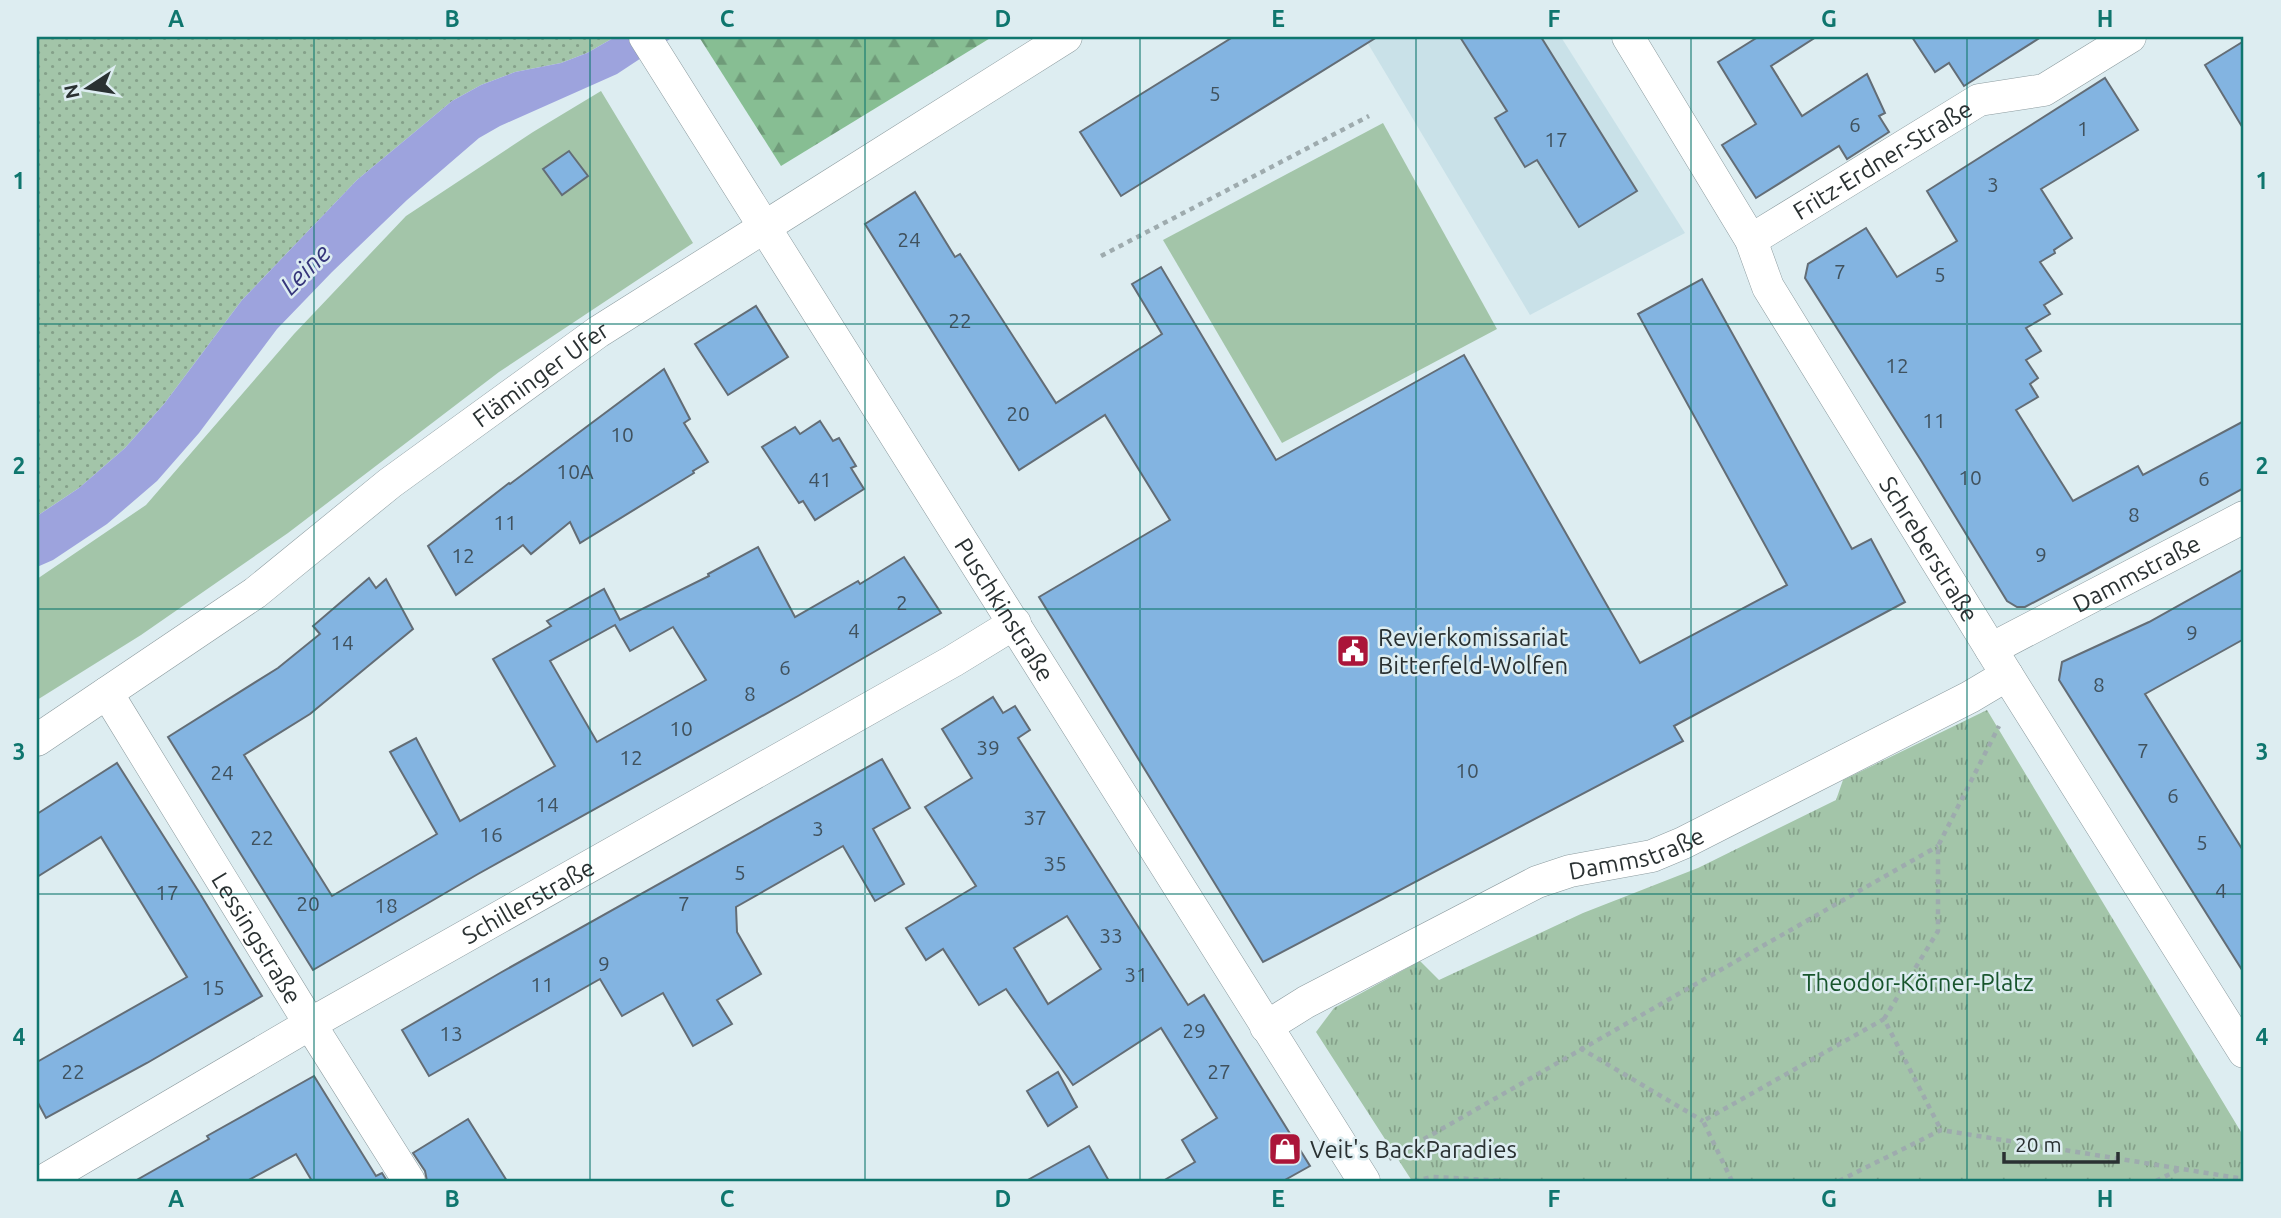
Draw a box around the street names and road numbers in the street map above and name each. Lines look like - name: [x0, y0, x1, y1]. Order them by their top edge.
- street label: Fritz-Erdner-Straße: [1788, 94, 1977, 225]
- street label: Fläminger Ufer: [467, 316, 613, 432]
- street label: Schreberstraße: [1875, 472, 1984, 626]
- street label: Dammstraße: [2068, 529, 2205, 617]
- street label: Puschkinstraße: [950, 533, 1060, 686]
- street label: Dammstraße: [1566, 821, 1708, 884]
- street label: Schillerstraße: [457, 853, 599, 949]
- street label: Lessingstraße: [207, 867, 307, 1008]

